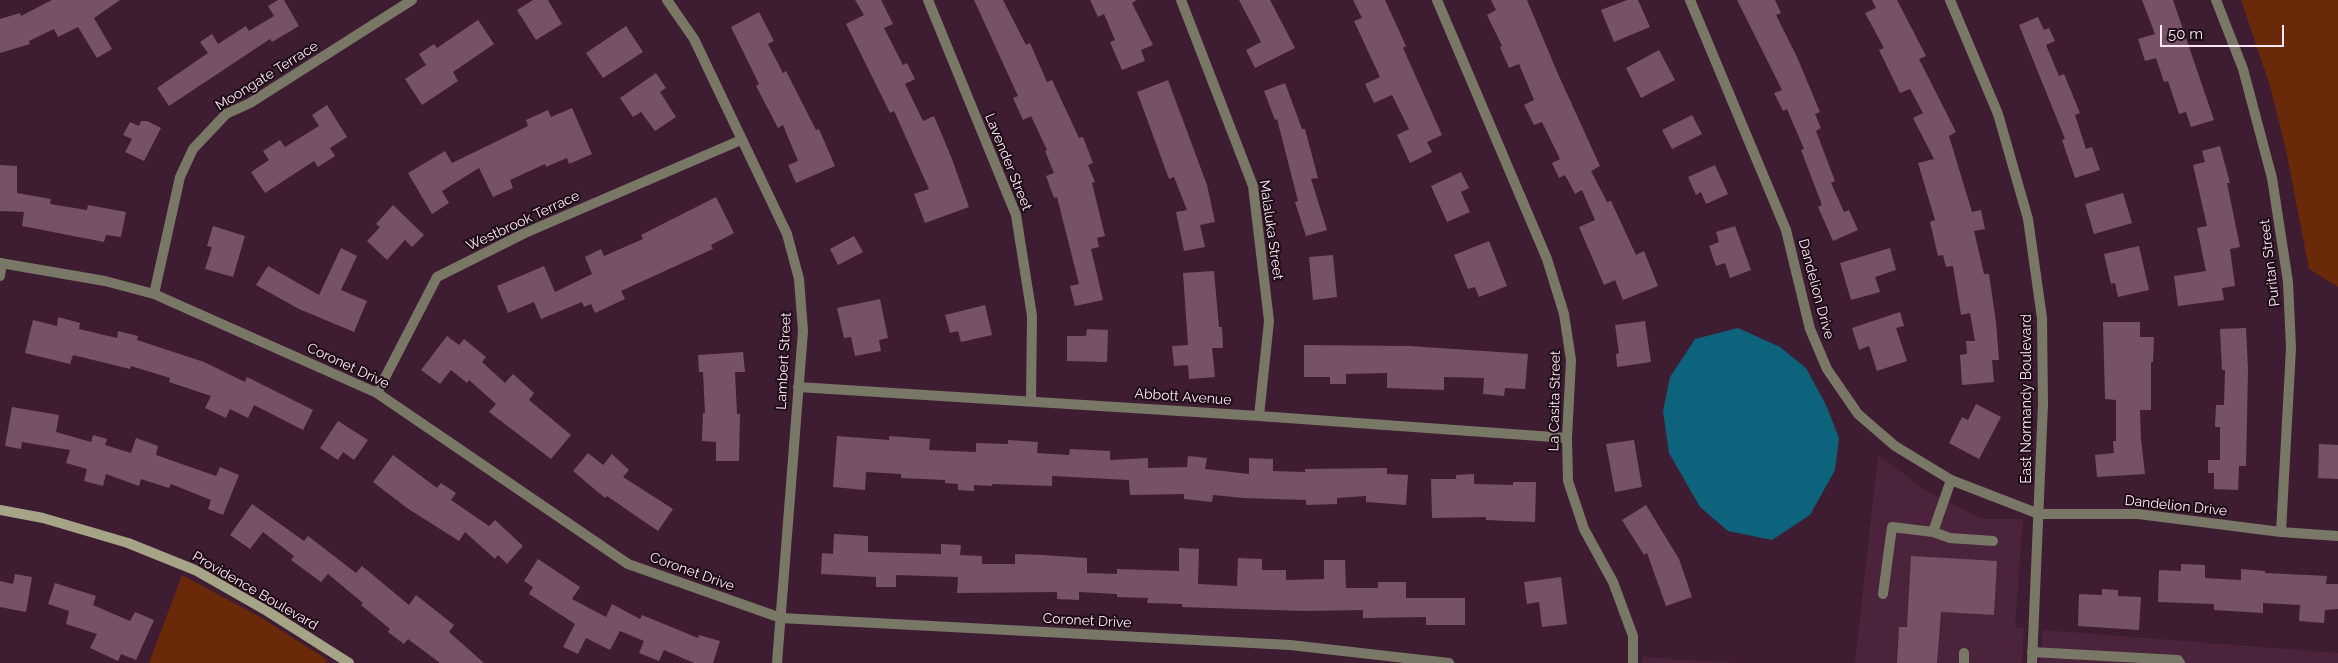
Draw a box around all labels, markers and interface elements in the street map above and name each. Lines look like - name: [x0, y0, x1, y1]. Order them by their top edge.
- scale bar: [2163, 15, 2287, 47]
- text: 50 m: [2168, 25, 2203, 43]
- street label: Moongate Terrace: [213, 38, 321, 114]
- street label: Lavender Street: [981, 111, 1035, 213]
- street label: Malaluka Street: [1256, 179, 1286, 281]
- street label: Westbrook Terrace: [464, 187, 582, 255]
- street label: Puritan Street: [2256, 218, 2284, 308]
- street label: Dandelion Drive: [1795, 237, 1837, 341]
- street label: Lambert Street: [773, 312, 795, 410]
- street label: East Normandy Boulevard: [2019, 314, 2035, 484]
- street label: Coronet Drive: [304, 340, 392, 392]
- street label: La Casita Street: [1546, 350, 1564, 452]
- street label: Abbott Avenue: [1134, 385, 1232, 409]
- street label: Dandelion Drive: [2124, 492, 2228, 520]
- street label: Providence Boulevard: [189, 548, 321, 634]
- street label: Coronet Drive: [647, 549, 737, 595]
- street label: Coronet Drive: [1042, 610, 1132, 632]

